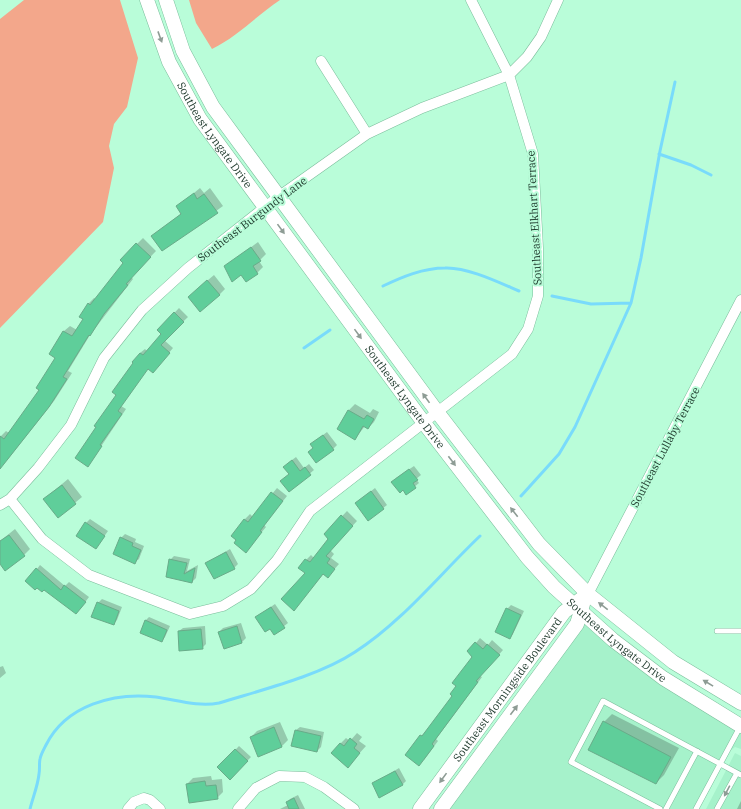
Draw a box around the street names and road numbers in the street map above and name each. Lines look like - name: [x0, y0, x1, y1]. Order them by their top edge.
- street label: Southeast Lyngate Drive: [174, 79, 255, 191]
- street label: Southeast Elkhart Terrace: [523, 150, 545, 286]
- street label: Southeast Burgundy Lane: [195, 173, 310, 265]
- street label: Southeast Lyngate Drive: [362, 342, 448, 451]
- street label: Southeast Lullaby Terrace: [627, 384, 703, 510]
- street label: Southeast Lyngate Drive: [564, 595, 670, 685]
- street label: Southeast Morningside Boulevard: [450, 614, 565, 764]

